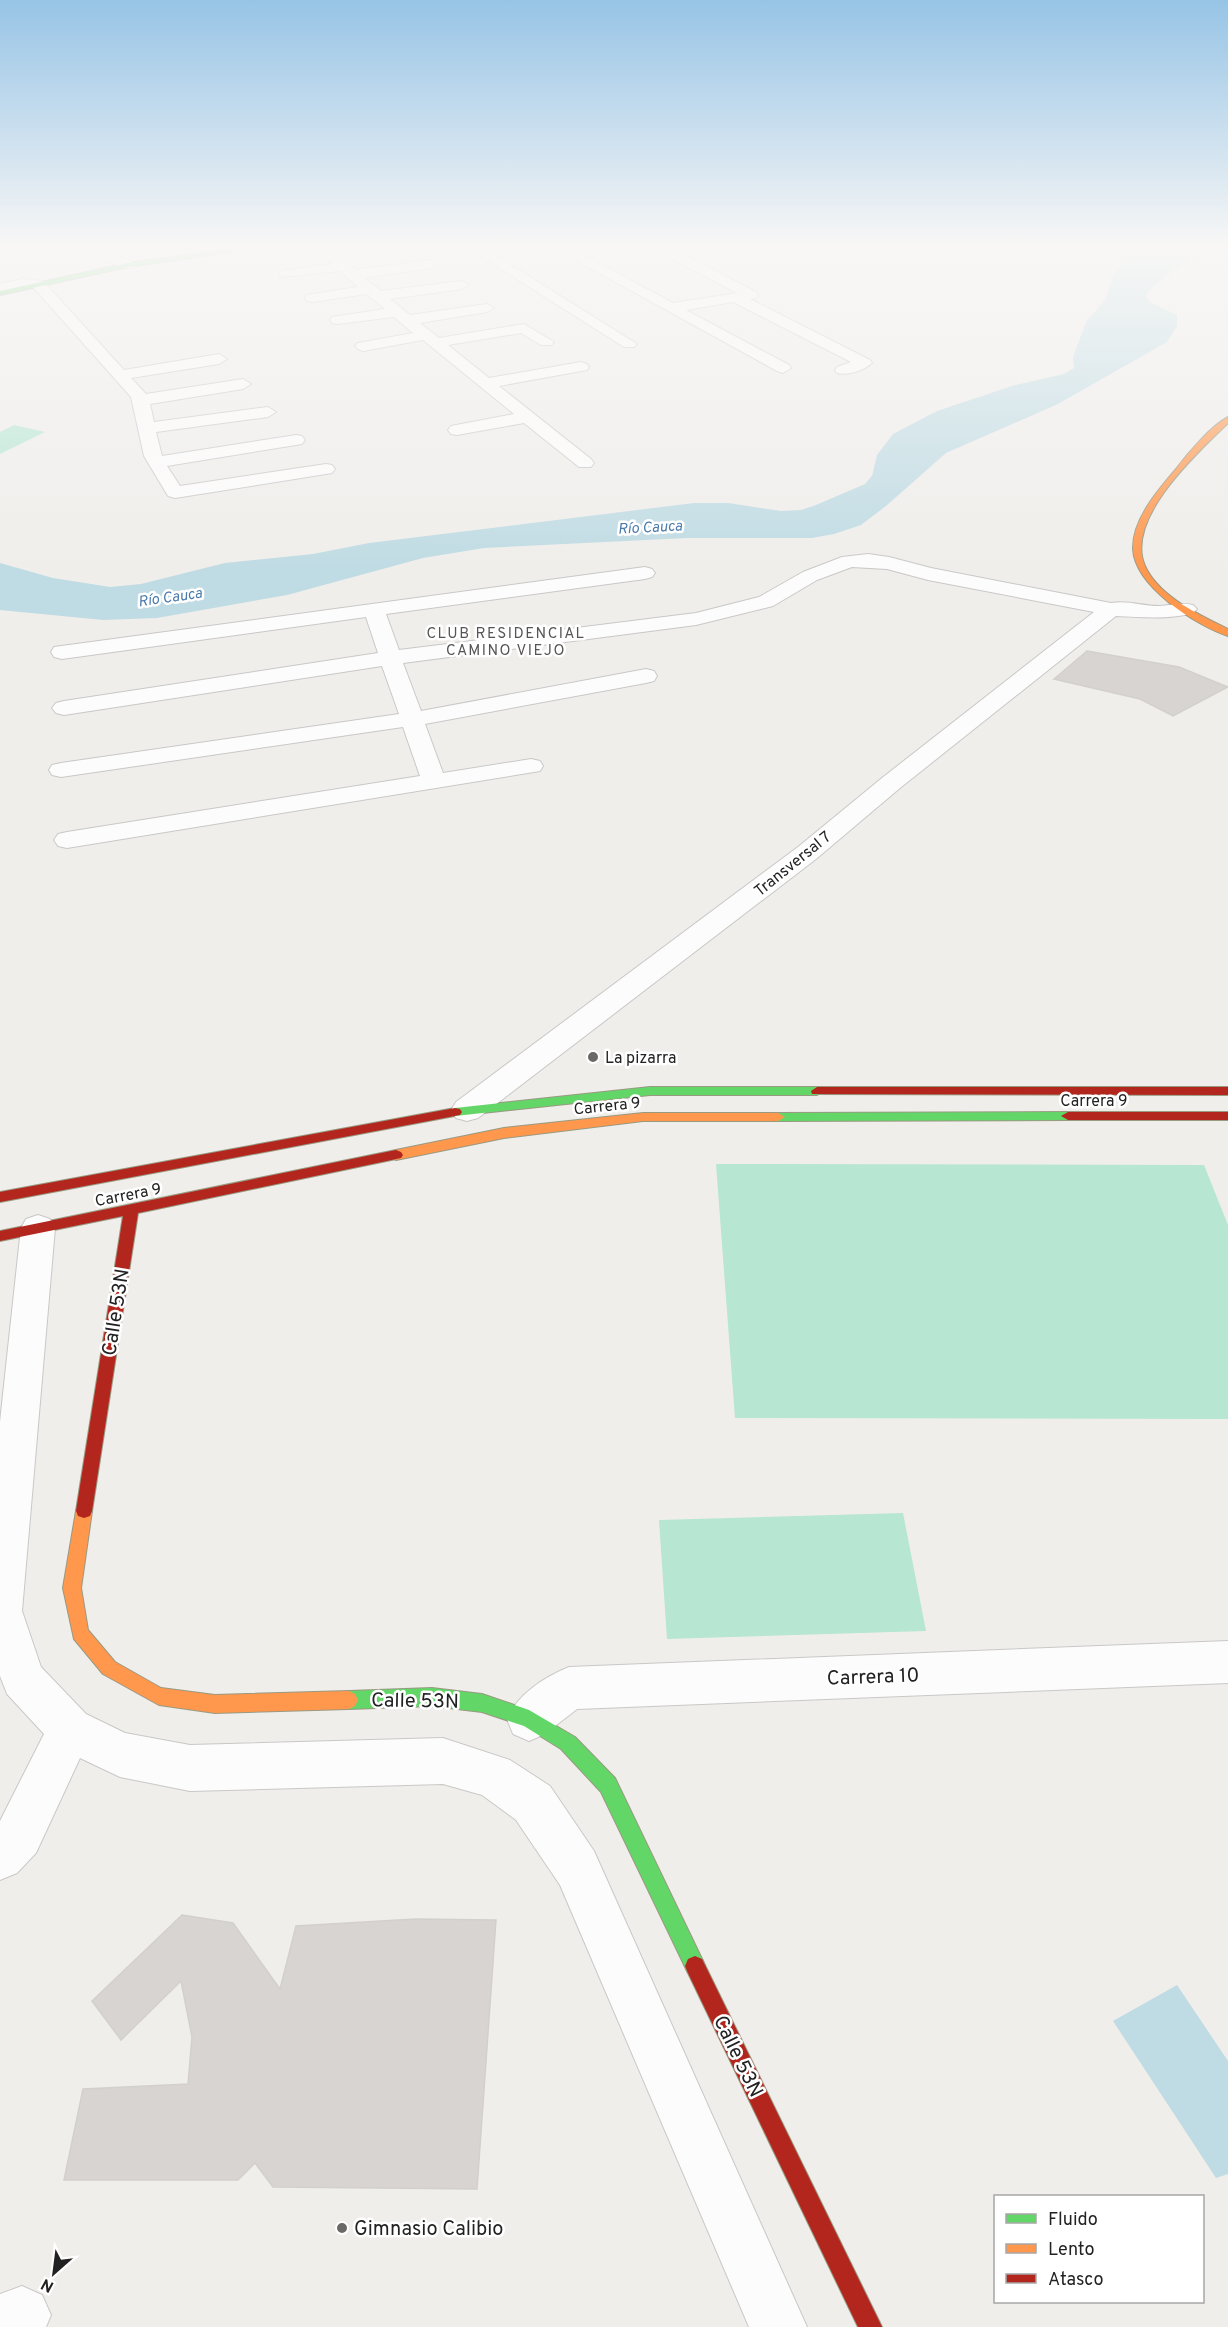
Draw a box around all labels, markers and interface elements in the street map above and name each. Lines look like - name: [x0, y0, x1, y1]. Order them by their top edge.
- water label: Río Cauca: [617, 517, 683, 540]
- water label: Río Cauca: [137, 585, 204, 612]
- district label: CLUB RESIDENCIAL CAMINO VIEJO: [427, 625, 585, 661]
- street label: Transversal 7: [751, 827, 836, 902]
- place label: La pizarra: [605, 1049, 676, 1069]
- marker: La pizarra: [586, 1050, 600, 1064]
- street label: Carrera 9: [1060, 1092, 1128, 1112]
- street label: Carrera 9: [573, 1094, 642, 1120]
- street label: Carrera 9: [93, 1180, 163, 1212]
- street label: Calle 53N: [97, 1267, 137, 1358]
- street label: Carrera 10: [826, 1663, 920, 1693]
- street label: Calle 53N: [371, 1688, 459, 1716]
- street label: Calle 53N: [706, 2012, 768, 2102]
- legend: [994, 2195, 1204, 2303]
- text: Fluido: [1048, 2209, 1098, 2232]
- place label: Gimnasio Calibio: [354, 2217, 504, 2243]
- marker: Gimnasio Calibio: [335, 2221, 349, 2235]
- text: Lento: [1048, 2239, 1094, 2262]
- north arrow: [24, 2243, 84, 2303]
- text: Atasco: [1048, 2269, 1104, 2292]
- text: N: [38, 2273, 58, 2296]

